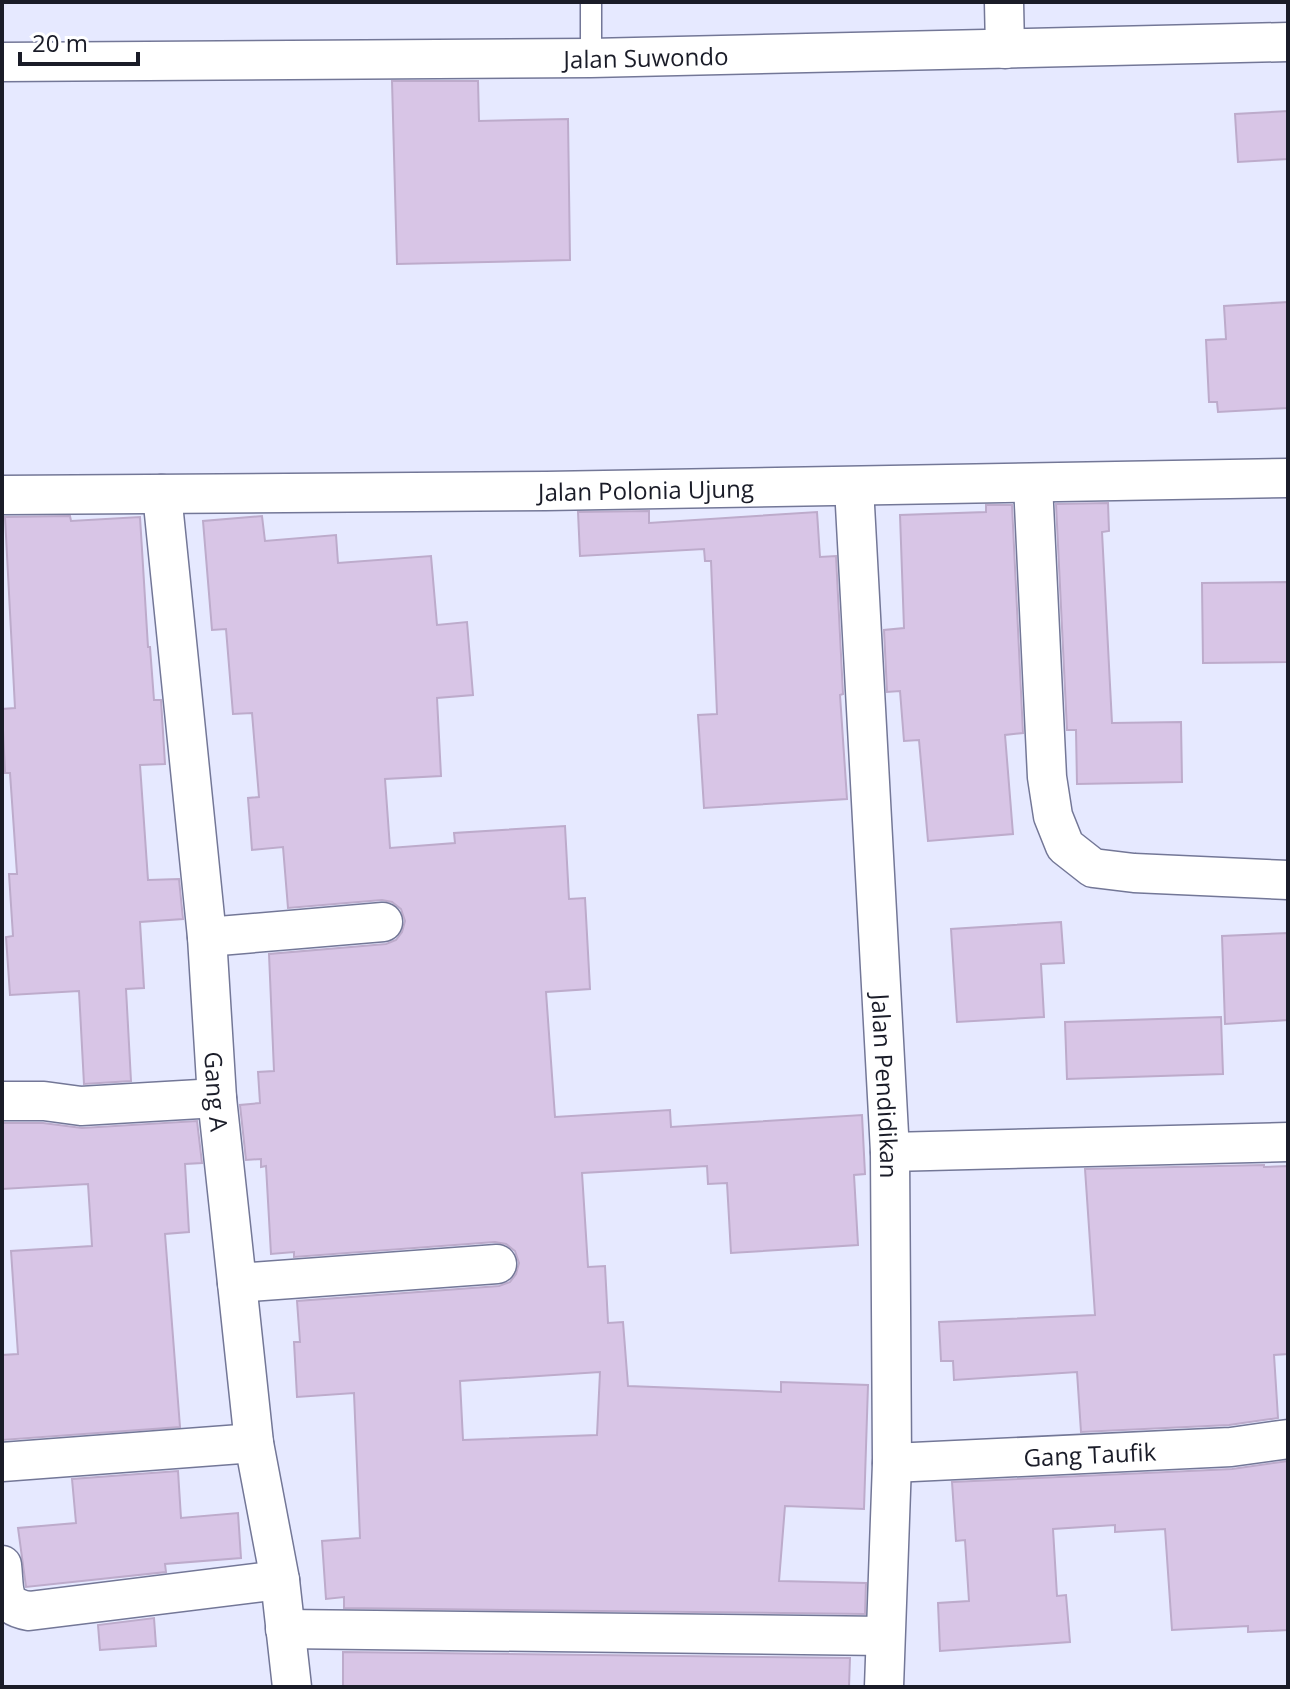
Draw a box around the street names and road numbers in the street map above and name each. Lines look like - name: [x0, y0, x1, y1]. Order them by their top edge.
- street label: Jalan Suwondo: [561, 38, 729, 75]
- street label: Jalan Polonia Ujung: [536, 471, 754, 508]
- street label: Jalan Pendidikan: [865, 991, 907, 1179]
- street label: Gang A: [198, 1050, 237, 1134]
- street label: Gang Taufik: [1023, 1434, 1157, 1473]

